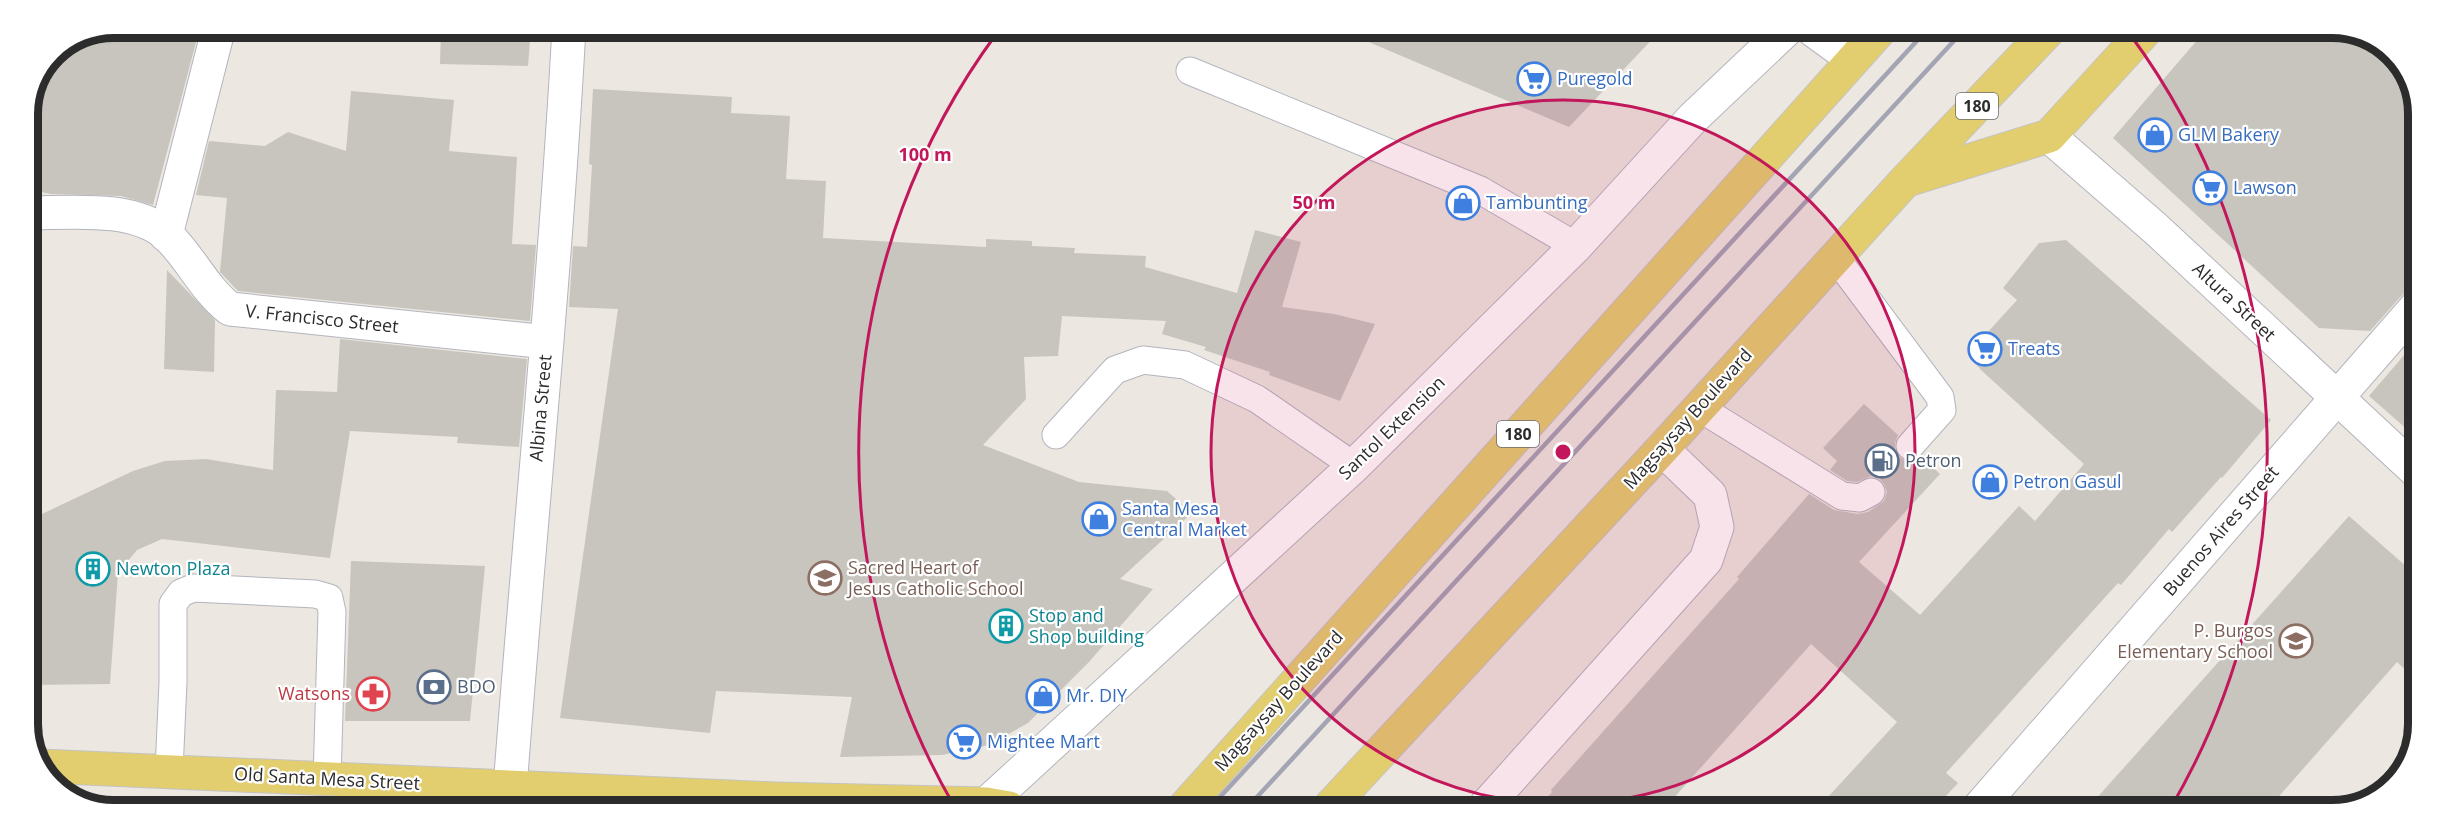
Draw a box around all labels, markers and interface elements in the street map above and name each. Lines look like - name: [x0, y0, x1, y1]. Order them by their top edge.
- supermarket icon: Puregold: [1516, 61, 1552, 97]
- place label: Puregold: [1557, 66, 1633, 90]
- road number: 180: [1956, 93, 1998, 119]
- shop icon: GLM Bakery: [2137, 117, 2173, 153]
- place label: GLM Bakery: [2178, 122, 2280, 146]
- text: 100 m: [898, 142, 952, 166]
- supermarket icon: Lawson: [2192, 170, 2228, 206]
- place label: Lawson: [2233, 175, 2297, 199]
- shop icon: Tambunting: [1445, 185, 1481, 221]
- text: 50 m: [1293, 190, 1335, 214]
- place label: Tambunting: [1486, 190, 1588, 214]
- street label: Altura Street: [2188, 256, 2282, 346]
- street label: V. Francisco Street: [244, 298, 400, 338]
- supermarket icon: Treats: [1967, 331, 2003, 367]
- place label: Treats: [2008, 336, 2060, 360]
- street label: Magsaysay Boulevard: [1618, 343, 1757, 494]
- street label: Albina Street: [523, 353, 557, 462]
- street label: Santol Extension: [1333, 370, 1450, 484]
- road number: 180: [1497, 421, 1539, 447]
- centre of rings: [1553, 442, 1573, 462]
- fuel station icon: Petron: [1864, 443, 1900, 479]
- place label: Petron: [1905, 448, 1962, 472]
- street label: Buenos Aires Street: [2157, 460, 2283, 600]
- shop icon: Petron Gasul: [1972, 464, 2008, 500]
- place label: Petron Gasul: [2013, 469, 2122, 493]
- place label: Santa Mesa Central Market: [1122, 496, 1247, 541]
- shop icon: Santa Mesa Central Market: [1081, 501, 1117, 537]
- building icon: Newton Plaza: [75, 551, 111, 587]
- place label: Sacred Heart of Jesus Catholic School: [846, 555, 1024, 600]
- place label: Newton Plaza: [116, 556, 230, 580]
- school or university icon: Sacred Heart of Jesus Catholic School: [807, 560, 843, 596]
- place label: Stop and Shop building: [1029, 603, 1144, 648]
- building icon: Stop and Shop building: [988, 608, 1024, 644]
- place label: P. Burgos Elementary School: [2117, 618, 2273, 663]
- school or university icon: P. Burgos Elementary School: [2278, 623, 2314, 659]
- street label: Magsaysay Boulevard: [1209, 625, 1348, 776]
- bank icon: BDO: [416, 669, 452, 705]
- place label: BDO: [457, 674, 496, 698]
- pharmacy icon: Watsons: [355, 676, 391, 712]
- shop icon: Mr. DIY: [1025, 678, 1061, 714]
- place label: Watsons: [278, 681, 350, 705]
- place label: Mr. DIY: [1066, 683, 1128, 707]
- supermarket icon: Mightee Mart: [946, 724, 982, 760]
- place label: Mightee Mart: [987, 729, 1100, 753]
- street label: Old Santa Mesa Street: [234, 761, 421, 795]

